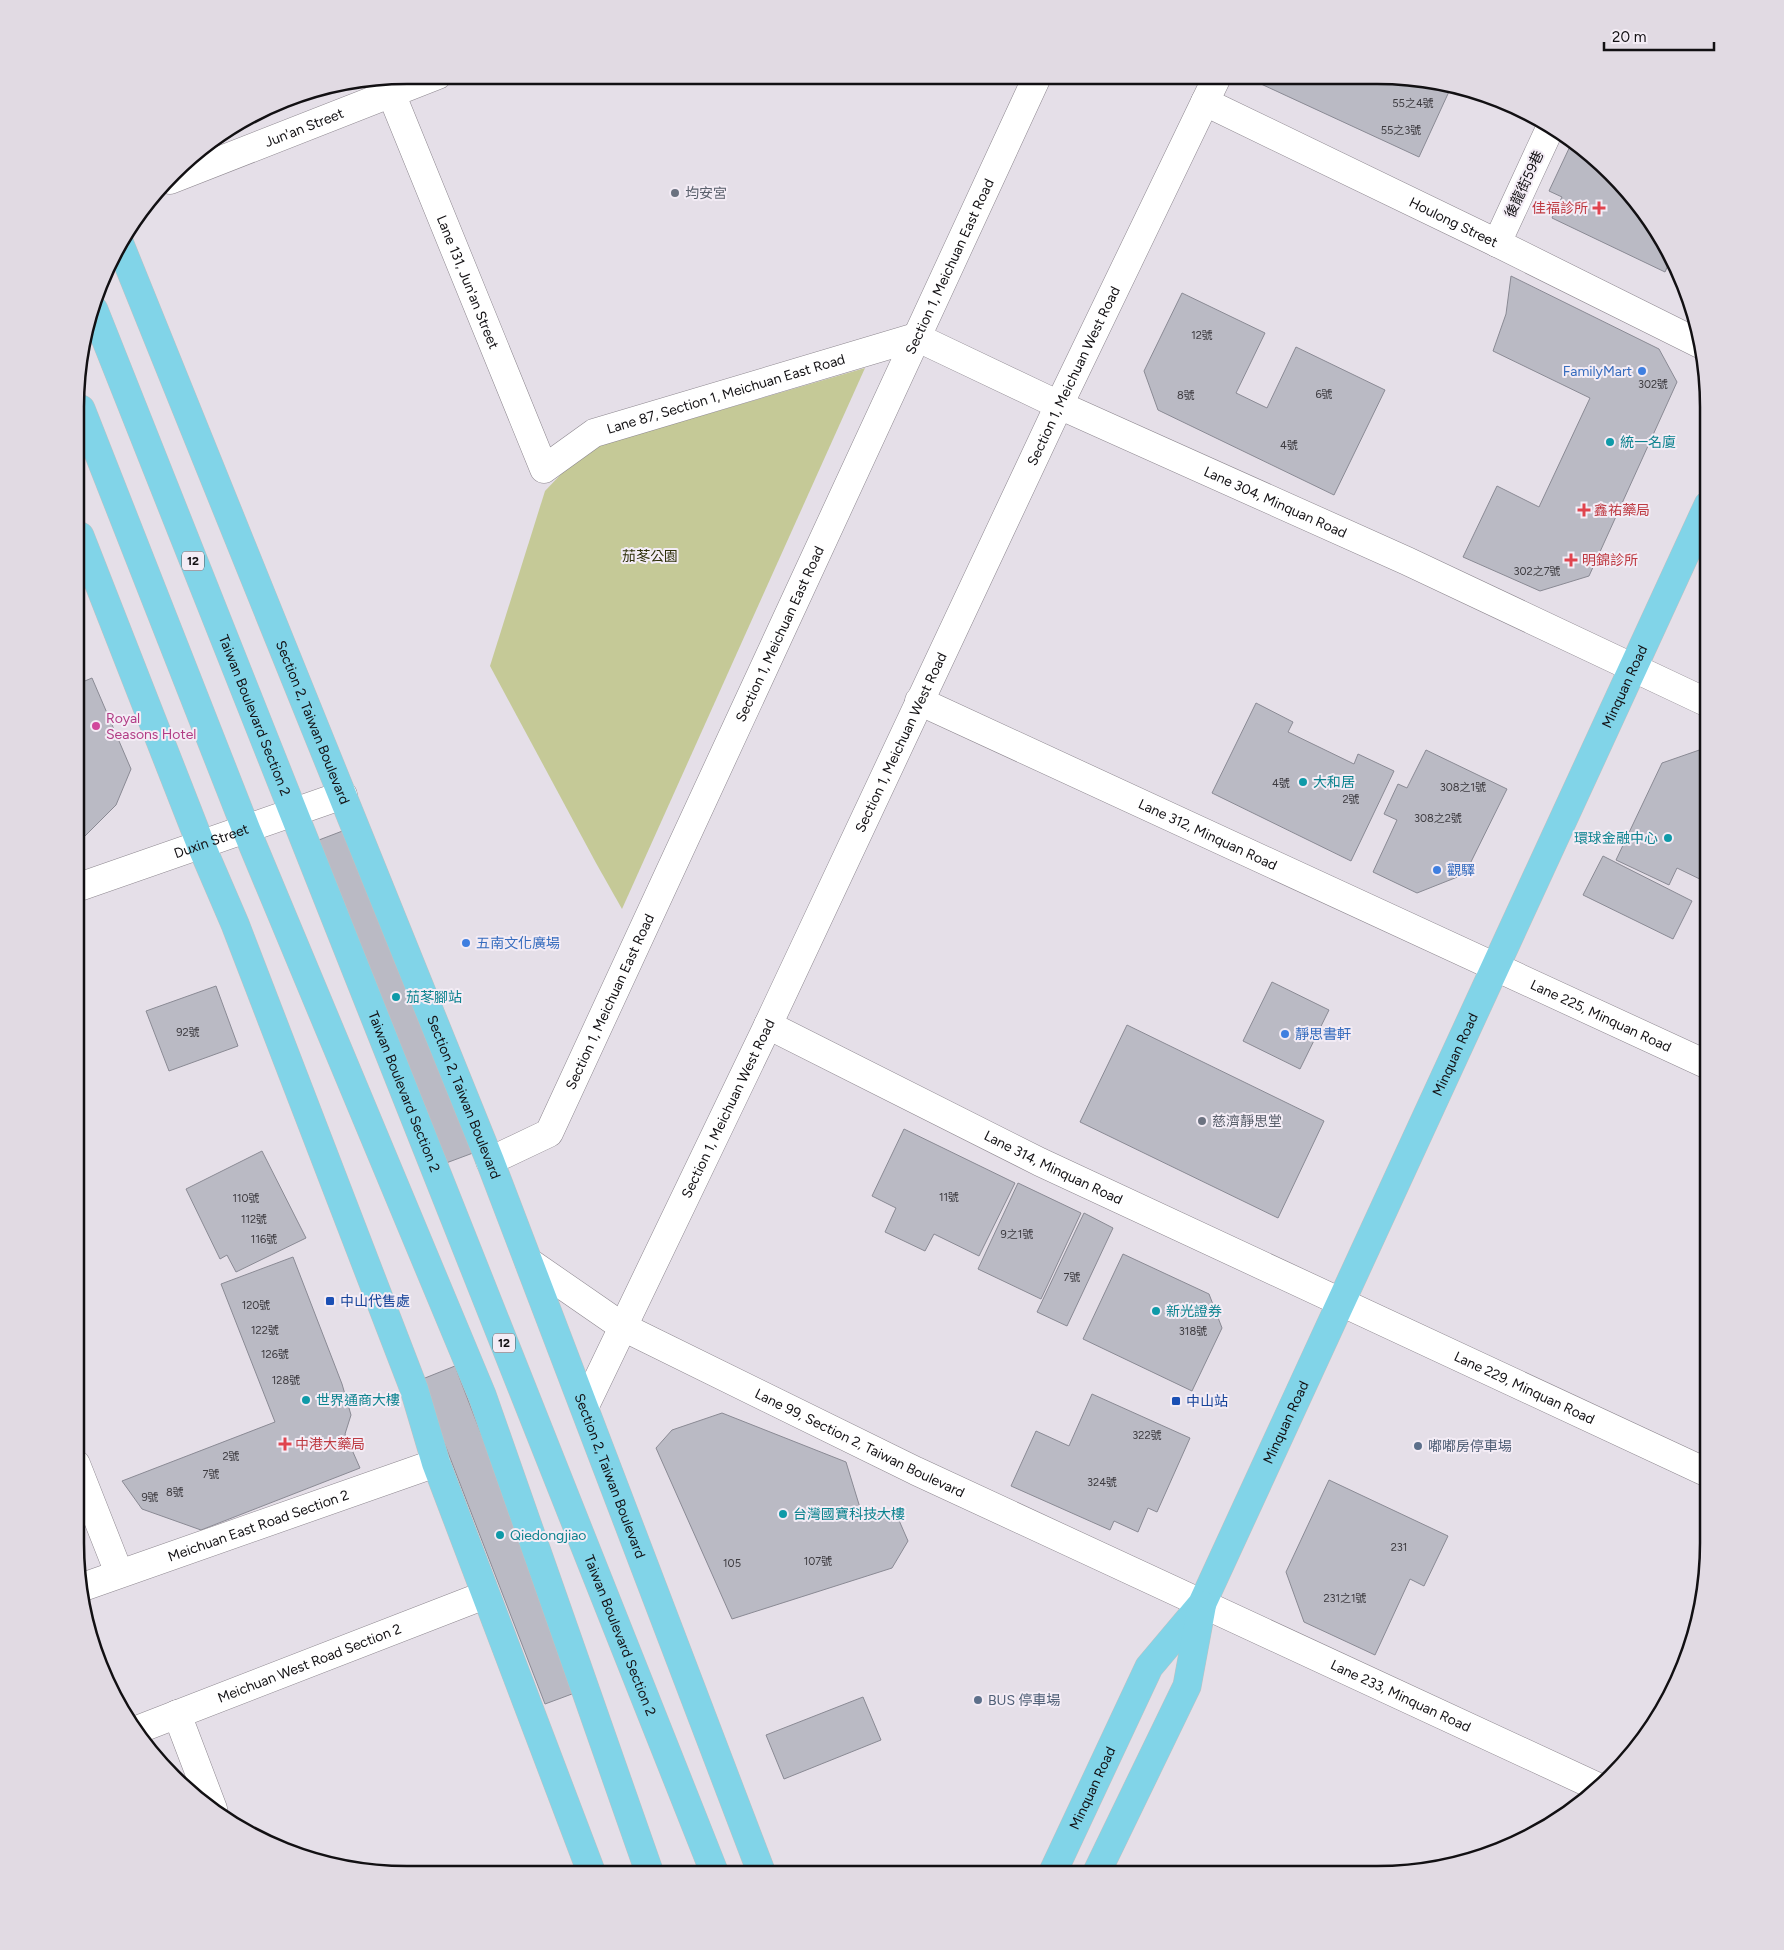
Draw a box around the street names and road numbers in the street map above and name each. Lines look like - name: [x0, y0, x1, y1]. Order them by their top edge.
- street label: Jun'an Street: [262, 105, 346, 151]
- street label: 後龍街59巷: [1502, 148, 1547, 220]
- street label: Section 1, Meichuan East Road: [902, 176, 998, 357]
- street label: Houlong Street: [1406, 194, 1500, 251]
- street label: Lane 131, Jun'an Street: [433, 213, 502, 351]
- street label: Section 1, Meichuan West Road: [1024, 284, 1124, 468]
- street label: Lane 87, Section 1, Meichuan East Road: [605, 351, 847, 438]
- street label: Lane 304, Minquan Road: [1201, 463, 1349, 542]
- street label: Section 1, Meichuan East Road: [732, 544, 828, 725]
- road number: 12: [182, 552, 204, 570]
- street label: Taiwan Boulevard Section 2: [215, 632, 294, 798]
- street label: Section 2, Taiwan Boulevard: [272, 638, 353, 807]
- street label: Minquan Road: [1598, 643, 1651, 731]
- street label: Section 1, Meichuan West Road: [852, 650, 951, 835]
- street label: Lane 312, Minquan Road: [1136, 795, 1280, 874]
- street label: Duxin Street: [172, 821, 251, 862]
- street label: Section 1, Meichuan East Road: [562, 911, 658, 1092]
- street label: Lane 225, Minquan Road: [1528, 976, 1674, 1056]
- street label: Taiwan Boulevard Section 2: [364, 1009, 444, 1175]
- street label: Minquan Road: [1429, 1010, 1482, 1099]
- street label: Section 2, Taiwan Boulevard: [423, 1013, 504, 1181]
- street label: Section 1, Meichuan West Road: [678, 1016, 779, 1201]
- street label: Lane 314, Minquan Road: [981, 1127, 1125, 1208]
- road number: 12: [493, 1334, 515, 1352]
- street label: Lane 229, Minquan Road: [1451, 1348, 1597, 1428]
- street label: Minquan Road: [1260, 1378, 1313, 1467]
- street label: Lane 99, Section 2, Taiwan Boulevard: [752, 1385, 967, 1501]
- street label: Section 2, Taiwan Boulevard: [570, 1391, 649, 1561]
- street label: Meichuan East Road Section 2: [166, 1486, 351, 1565]
- street label: Taiwan Boulevard Section 2: [580, 1553, 659, 1719]
- street label: Meichuan West Road Section 2: [215, 1620, 404, 1707]
- street label: Lane 233, Minquan Road: [1328, 1656, 1473, 1736]
- street label: Minquan Road: [1066, 1744, 1119, 1832]

